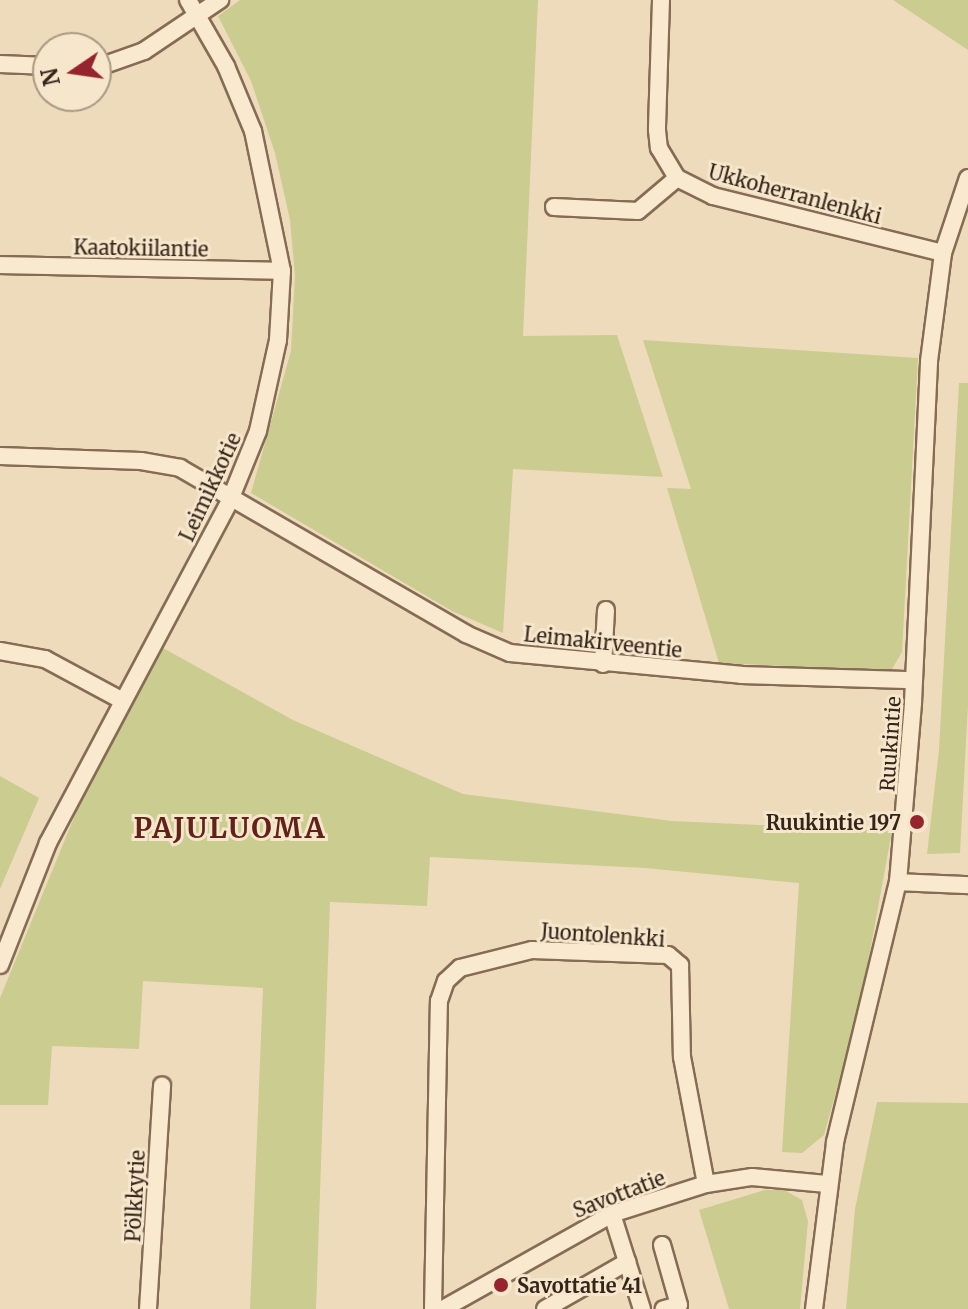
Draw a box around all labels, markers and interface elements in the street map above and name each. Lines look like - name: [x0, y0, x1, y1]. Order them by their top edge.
- north arrow: [32, 32, 112, 112]
- text: N: [35, 65, 66, 89]
- street label: Ukkoherranlenkki: [706, 159, 884, 229]
- street label: Kaatokiilantie: [73, 235, 209, 261]
- street label: Leimikkotie: [174, 429, 246, 545]
- street label: Leimakirveentie: [523, 622, 683, 662]
- street label: Ruukintie: [875, 696, 905, 792]
- place label: Ruukintie 197: [766, 810, 901, 834]
- district label: PAJULUOMA: [134, 811, 326, 845]
- marker: Ruukintie 197: [908, 813, 926, 831]
- street label: Juontolenkki: [540, 919, 666, 951]
- street label: Pölkkytie: [121, 1149, 149, 1243]
- street label: Savottatie: [570, 1165, 668, 1223]
- place label: Savottatie 41: [517, 1273, 642, 1297]
- marker: Savottatie 41: [492, 1276, 510, 1294]

